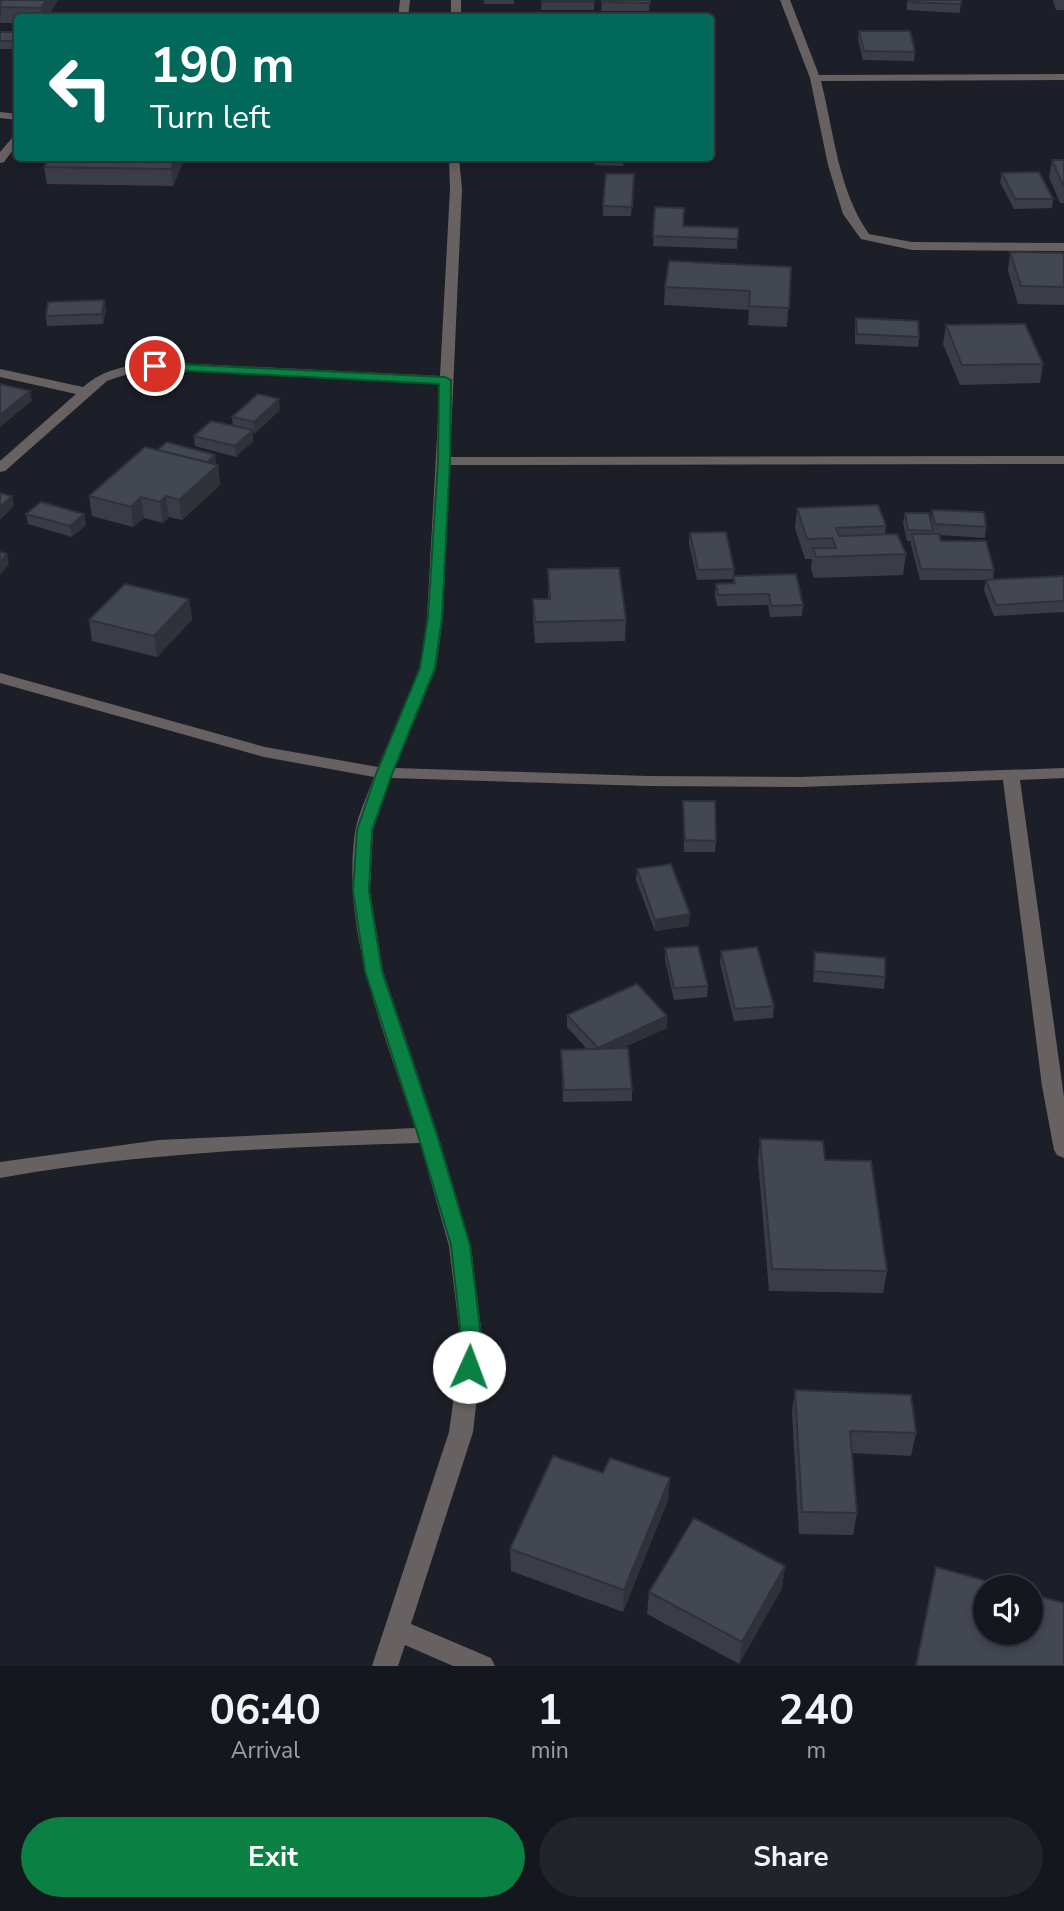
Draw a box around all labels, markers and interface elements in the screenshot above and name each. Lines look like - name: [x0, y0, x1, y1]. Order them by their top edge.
- text: 190 m: [150, 32, 294, 99]
- icon: left: [35, 42, 126, 133]
- text: Turn left: [150, 96, 270, 139]
- pin: [125, 336, 185, 396]
- icon: arrive: [136, 347, 174, 385]
- position arrow: [432, 1330, 506, 1404]
- map controls: [973, 1575, 1043, 1645]
- button: sound: [973, 1575, 1043, 1645]
- text: 06:40: [210, 1682, 321, 1739]
- text: 1: [537, 1682, 562, 1739]
- text: 240: [779, 1682, 854, 1739]
- text: Arrival: [231, 1735, 300, 1766]
- text: min: [531, 1735, 569, 1766]
- text: m: [807, 1735, 826, 1766]
- button: Exit: [21, 1817, 525, 1897]
- button: Share: [539, 1817, 1043, 1897]

